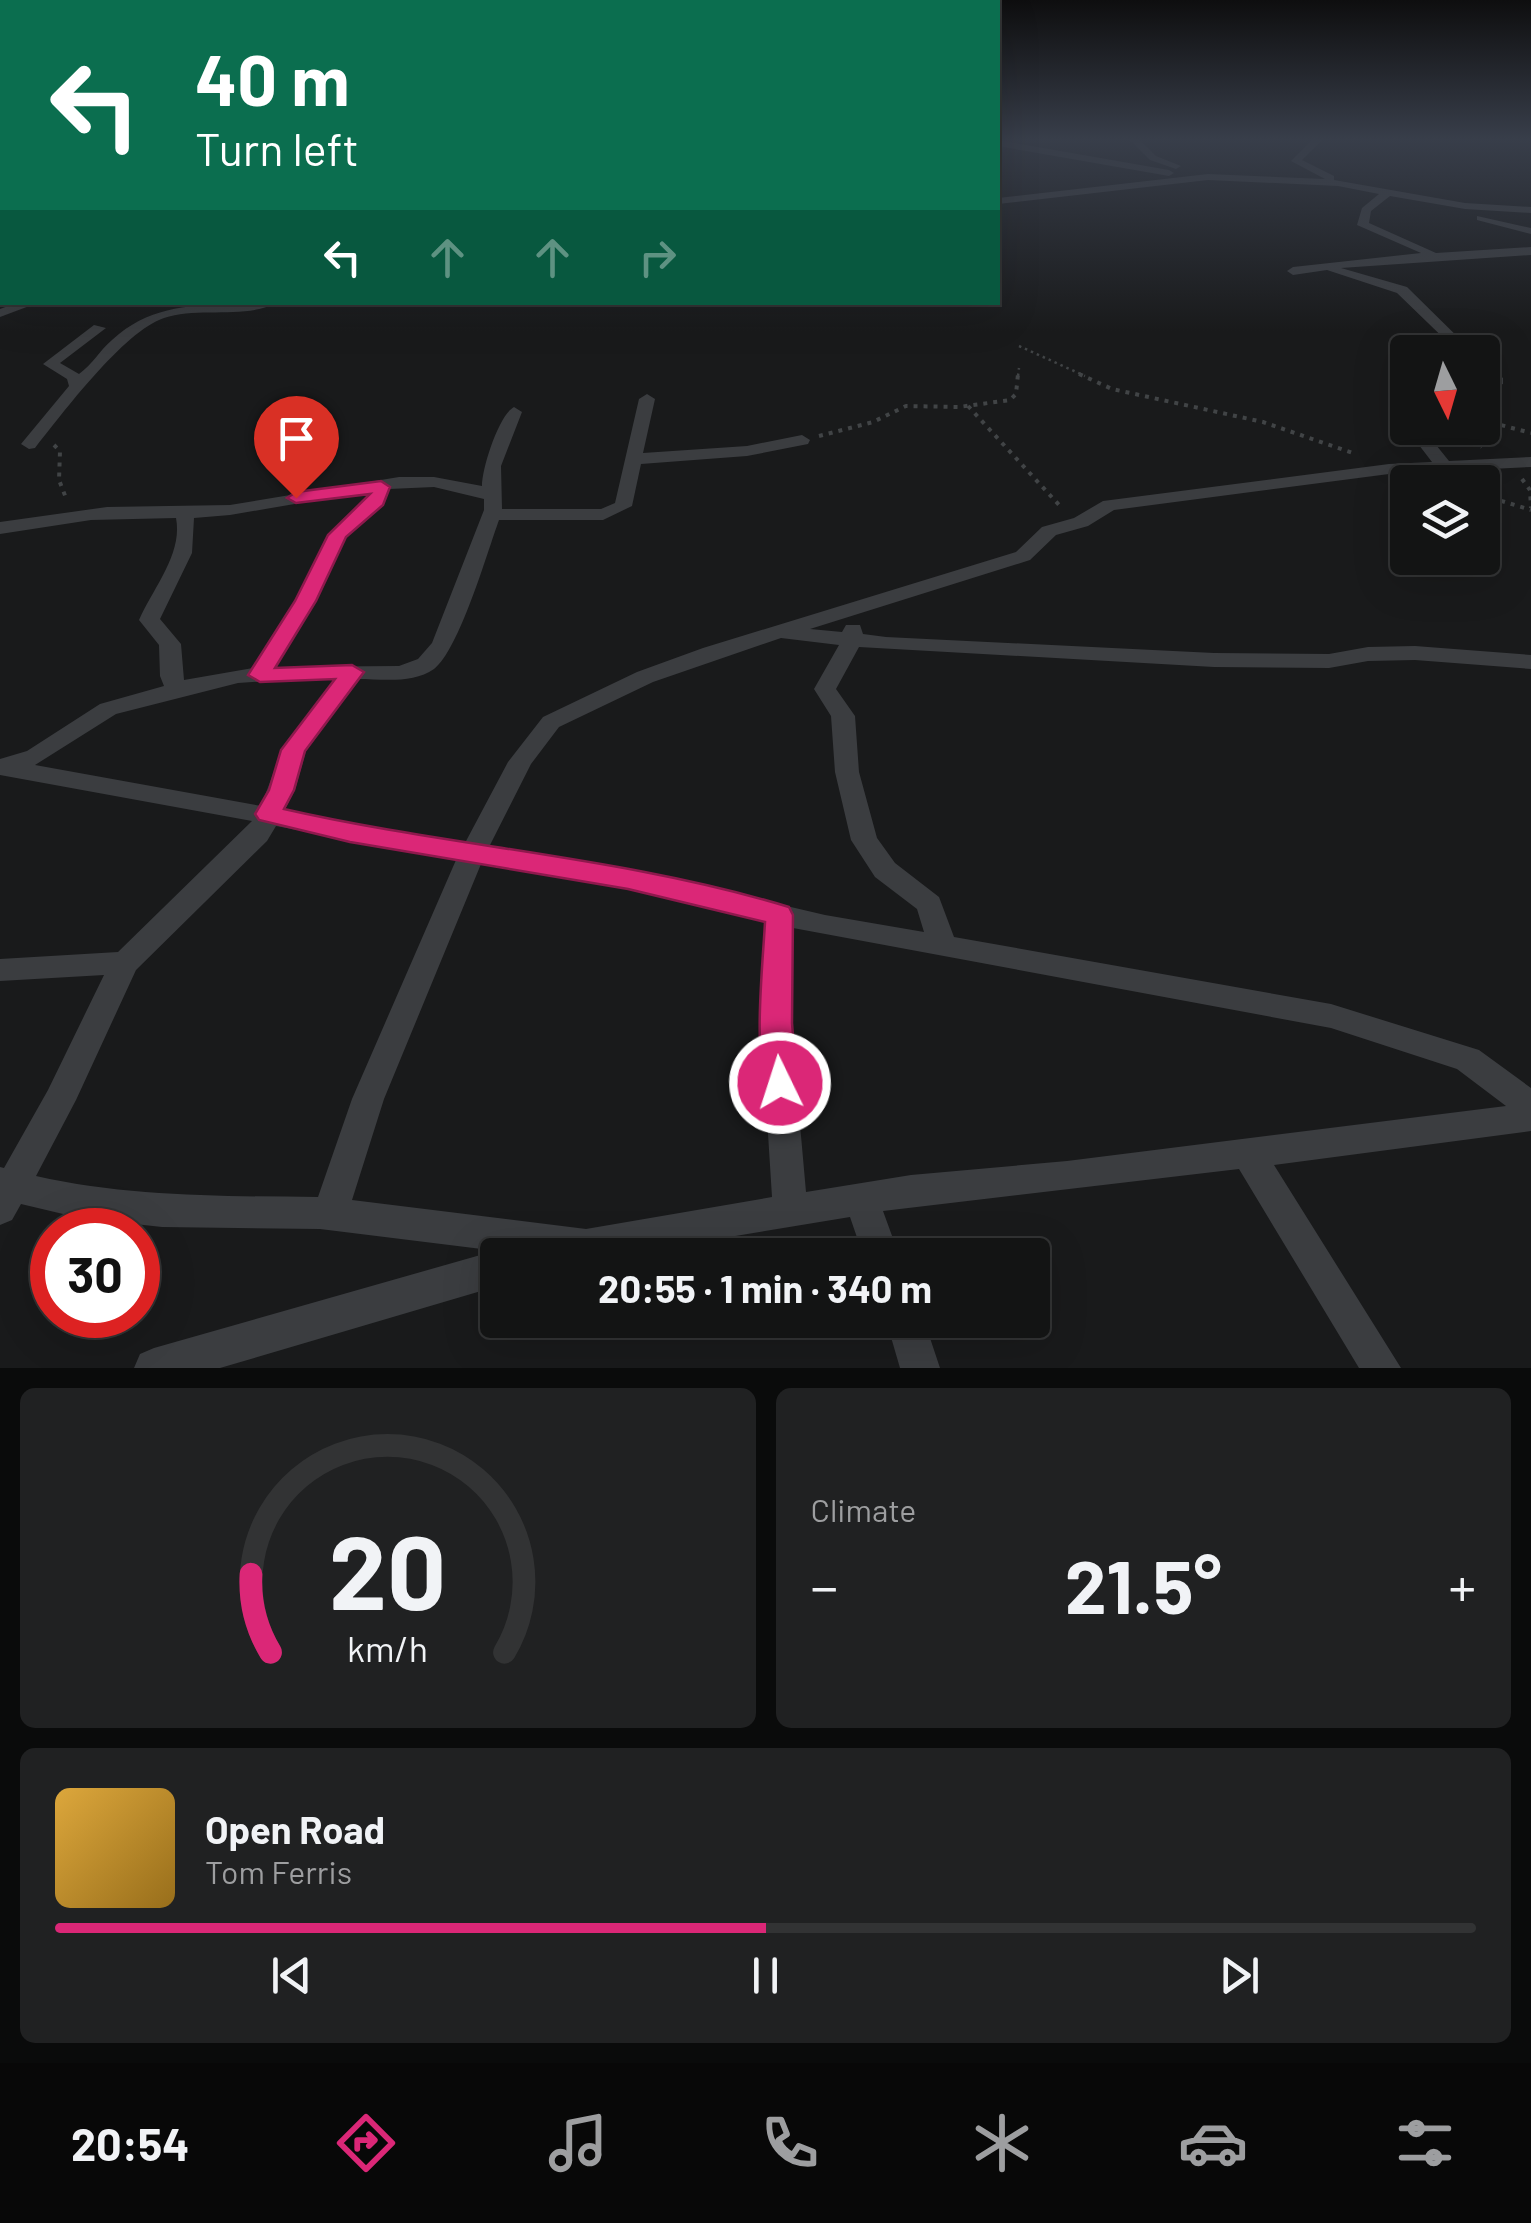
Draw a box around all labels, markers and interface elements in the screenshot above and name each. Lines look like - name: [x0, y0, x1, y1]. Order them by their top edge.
- text: 40 m: [195, 36, 350, 120]
- icon: left: [30, 40, 160, 170]
- text: Turn left: [195, 121, 359, 175]
- icon: left: [315, 230, 370, 285]
- icon: ahead: [420, 230, 475, 285]
- icon: ahead: [525, 230, 580, 285]
- icon: right: [630, 230, 685, 285]
- north arrow: [1390, 335, 1500, 445]
- map controls: [1390, 335, 1500, 575]
- pin: [254, 396, 339, 499]
- icon: arrive: [269, 411, 324, 466]
- button: layers: [1390, 465, 1500, 575]
- position arrow: [728, 1031, 832, 1135]
- speed limit sign: 30: [30, 1208, 160, 1338]
- text: 20:55 · 1 min · 340 m: [598, 1265, 932, 1311]
- text: Climate: [811, 1490, 916, 1528]
- text: 20: [329, 1506, 447, 1631]
- text: 21.5°: [1065, 1539, 1222, 1629]
- text: −: [811, 1552, 838, 1618]
- text: +: [1448, 1552, 1476, 1618]
- text: km/h: [347, 1626, 428, 1669]
- text: Open Road: [205, 1806, 385, 1852]
- text: Tom Ferris: [205, 1852, 352, 1890]
- icon: previous: [264, 1948, 319, 2003]
- icon: pause: [738, 1948, 793, 2003]
- icon: next: [1212, 1948, 1267, 2003]
- icon: directions: [331, 2108, 401, 2178]
- icon: music: [543, 2108, 613, 2178]
- icon: phone: [755, 2108, 825, 2178]
- icon: climate: [967, 2108, 1037, 2178]
- icon: car: [1178, 2108, 1248, 2178]
- icon: filters: [1390, 2108, 1460, 2178]
- text: 20:54: [71, 2116, 190, 2170]

